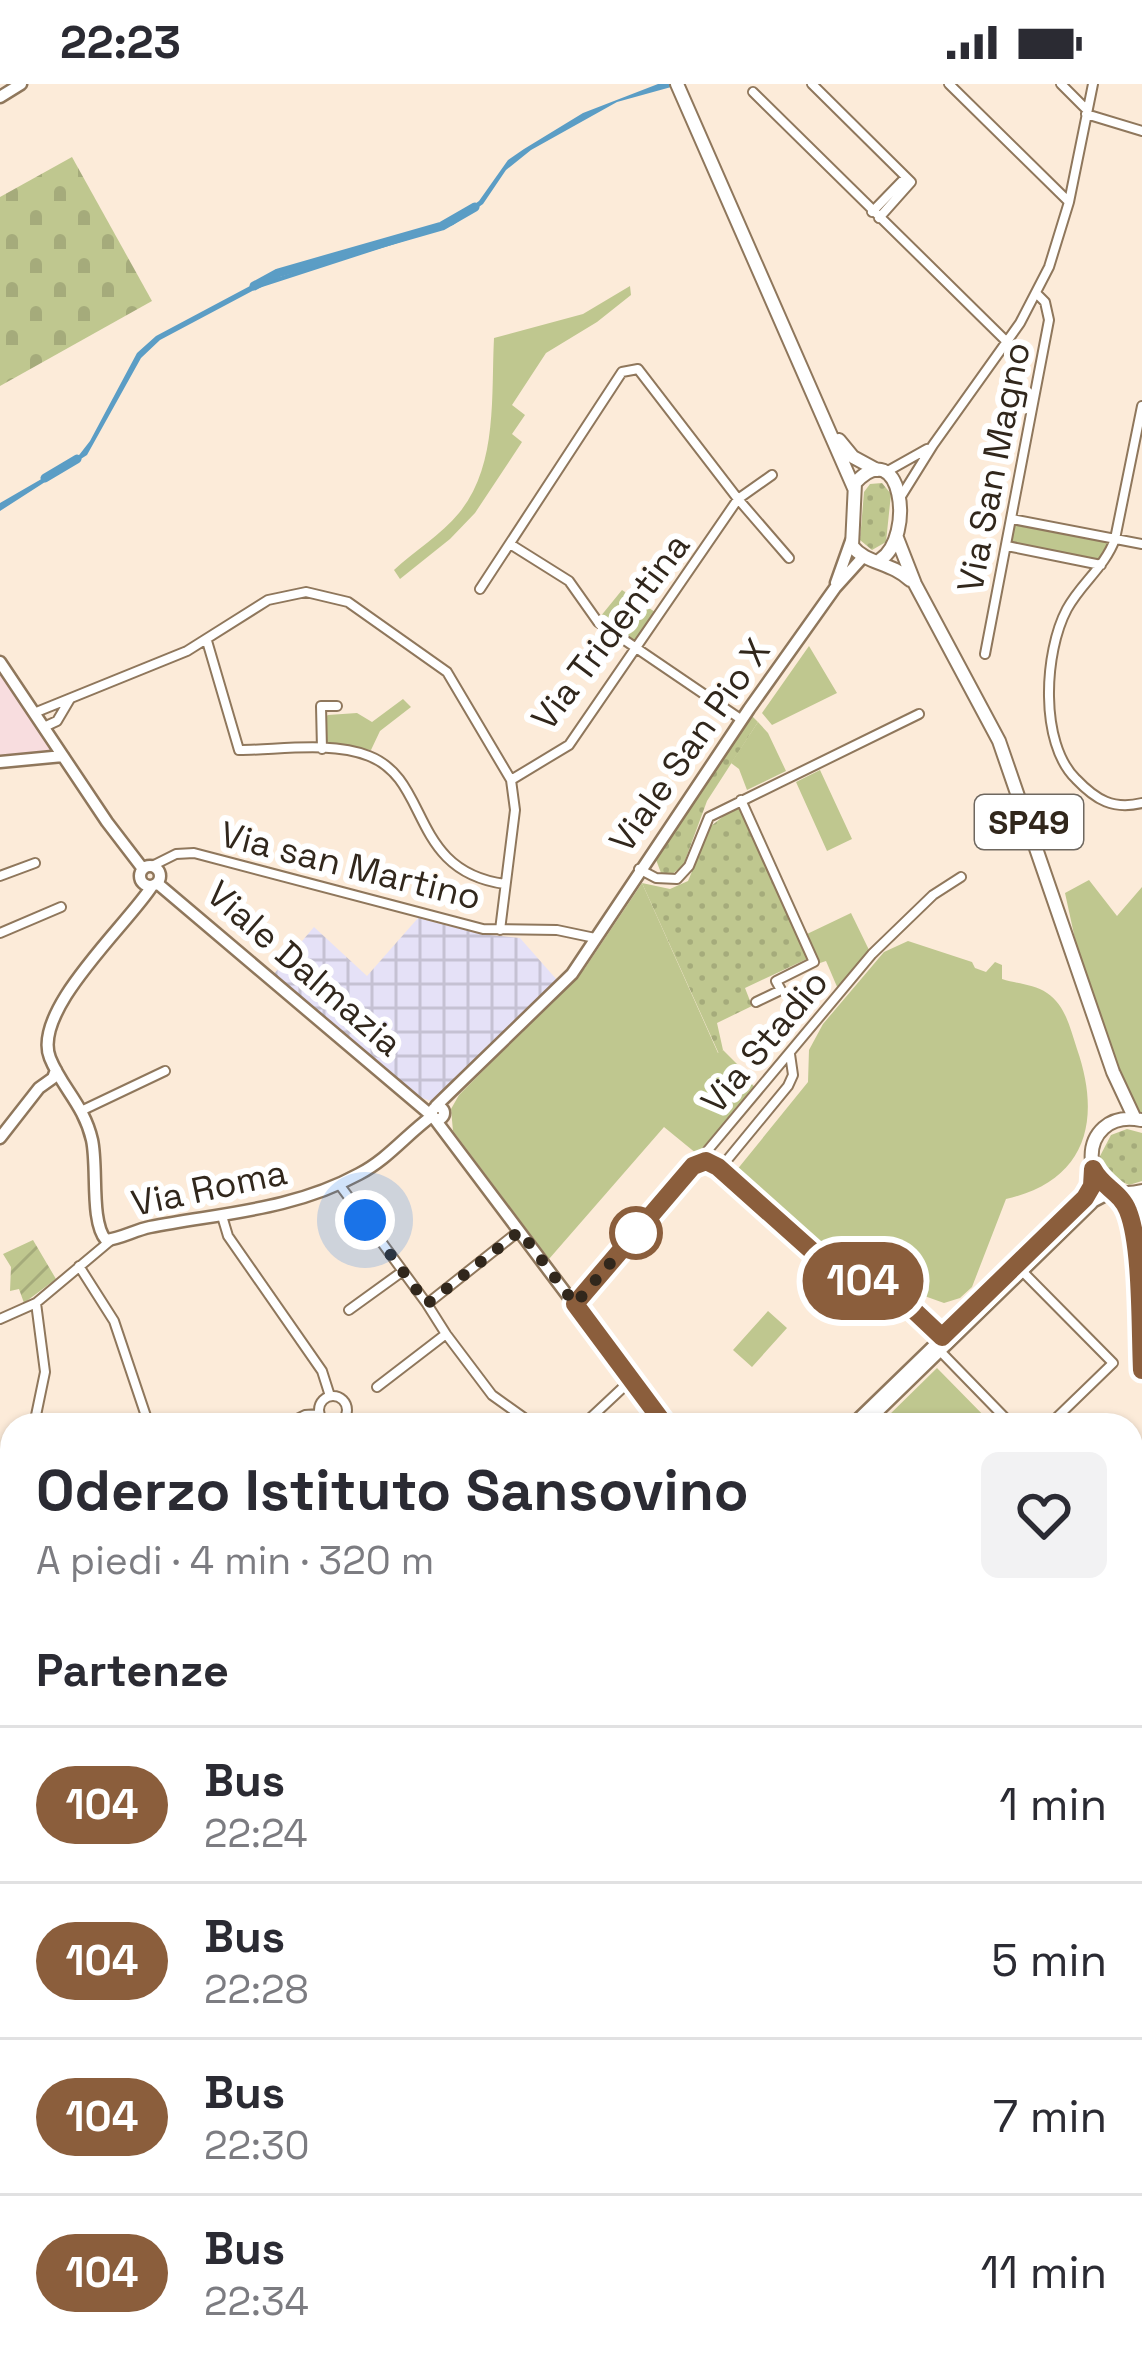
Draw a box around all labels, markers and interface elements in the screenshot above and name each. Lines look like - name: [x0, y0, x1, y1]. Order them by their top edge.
- text: 22:23: [60, 14, 181, 71]
- street label: Via San Magno: [947, 338, 1041, 596]
- street label: Via Tridentina: [522, 524, 700, 739]
- street label: Viale San Pio X: [599, 630, 780, 861]
- road number: SP49: [975, 795, 1083, 849]
- street label: Via san Martino: [216, 811, 486, 921]
- street label: Viale Dalmazia: [197, 871, 412, 1066]
- street label: Via Stadio: [691, 960, 838, 1123]
- street label: Via Roma: [127, 1149, 291, 1227]
- your location: [335, 1190, 395, 1250]
- unlabelled marker: [611, 1208, 661, 1258]
- line badge: 104: [794, 1242, 932, 1320]
- text: 104: [827, 1254, 899, 1307]
- button: heart: [981, 1452, 1107, 1578]
- text: Oderzo Istituto Sansovino: [36, 1454, 749, 1527]
- text: A piedi · 4 min · 320 m: [36, 1536, 434, 1585]
- text: Partenze: [36, 1642, 229, 1699]
- text: Bus: [204, 1752, 285, 1809]
- text: 1 min: [999, 1776, 1107, 1833]
- text: 104: [66, 1778, 138, 1831]
- text: 22:24: [204, 1809, 308, 1858]
- text: Bus: [204, 1908, 285, 1965]
- text: 5 min: [991, 1932, 1107, 1989]
- text: 104: [66, 1934, 138, 1987]
- text: 22:28: [204, 1965, 309, 2014]
- text: Bus: [204, 2064, 285, 2121]
- text: 7 min: [993, 2088, 1107, 2145]
- text: 104: [66, 2090, 138, 2143]
- text: 22:30: [204, 2121, 309, 2170]
- text: Bus: [204, 2220, 285, 2277]
- text: 11 min: [981, 2244, 1107, 2301]
- text: 104: [66, 2246, 138, 2299]
- text: 22:34: [204, 2277, 309, 2326]

